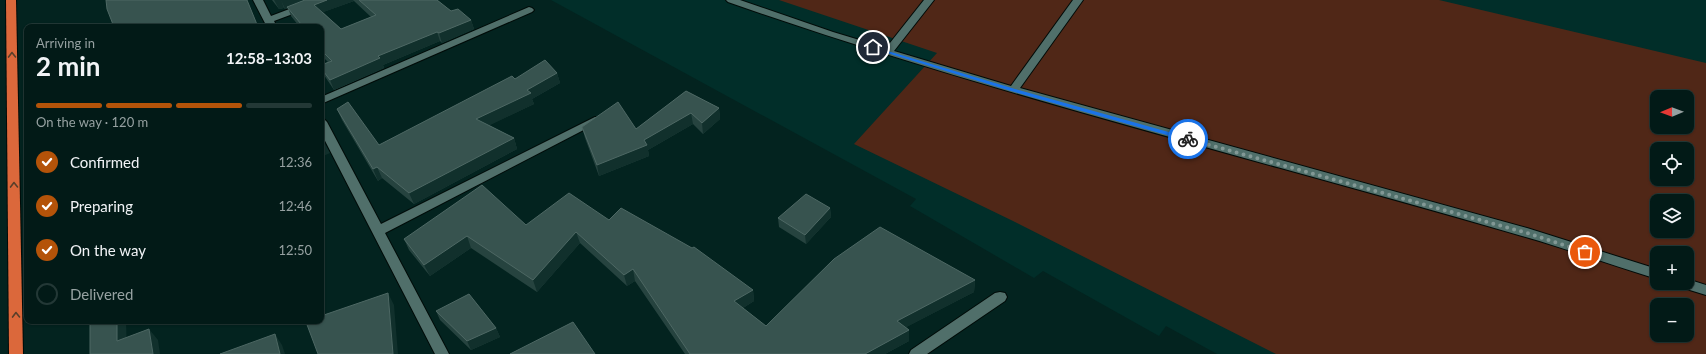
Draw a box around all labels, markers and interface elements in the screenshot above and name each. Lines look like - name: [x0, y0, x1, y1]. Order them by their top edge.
- pin: [856, 30, 890, 64]
- text: Arriving in: [36, 35, 95, 51]
- icon: home: [862, 36, 884, 58]
- text: 12:58–13:03: [226, 49, 312, 67]
- text: 2 min: [36, 50, 100, 82]
- one-way arrow: [8, 52, 16, 58]
- north arrow: [1650, 90, 1694, 134]
- map controls: [1650, 90, 1694, 342]
- text: On the way · 120 m: [36, 114, 148, 130]
- courier: [1168, 119, 1208, 159]
- icon: bike: [1177, 128, 1199, 150]
- button: locate: [1650, 142, 1694, 186]
- icon: check: [36, 151, 58, 173]
- text: Confirmed: [70, 153, 139, 171]
- text: 12:36: [279, 154, 312, 170]
- one-way arrow: [10, 182, 18, 188]
- button: layers: [1650, 194, 1694, 238]
- icon: check: [36, 195, 58, 217]
- text: Preparing: [70, 197, 133, 215]
- text: 12:46: [279, 198, 312, 214]
- pin: [1568, 235, 1602, 269]
- icon: check: [36, 239, 58, 261]
- text: On the way: [70, 241, 146, 259]
- icon: bag: [1574, 241, 1596, 263]
- text: 12:50: [279, 242, 312, 258]
- button: +: [1650, 246, 1694, 290]
- text: Delivered: [70, 285, 133, 303]
- button: −: [1650, 298, 1694, 342]
- one-way arrow: [12, 312, 20, 318]

